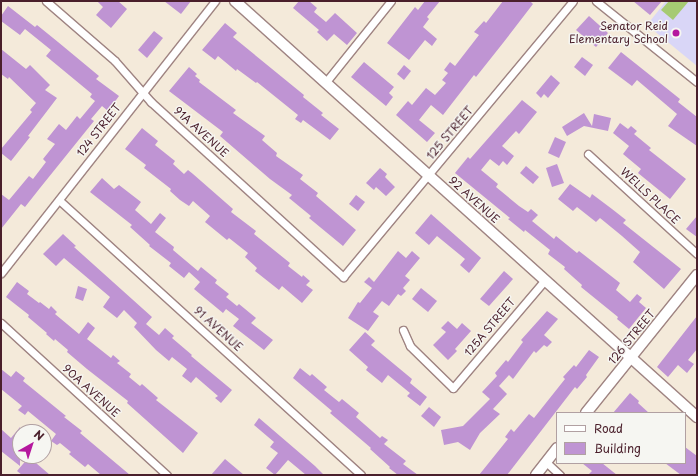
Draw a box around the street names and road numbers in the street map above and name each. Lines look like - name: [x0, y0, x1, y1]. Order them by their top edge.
- street label: 124 STREET: [73, 100, 125, 160]
- street label: 125 STREET: [424, 103, 476, 163]
- street label: 91A AVENUE: [171, 104, 231, 160]
- street label: WELLS PLACE: [617, 165, 683, 227]
- street label: 92 AVENUE: [446, 174, 502, 226]
- street label: 125A STREET: [461, 294, 519, 360]
- street label: 91 AVENUE: [191, 304, 245, 354]
- street label: 126 STREET: [606, 307, 658, 367]
- street label: 90A AVENUE: [60, 362, 122, 420]

